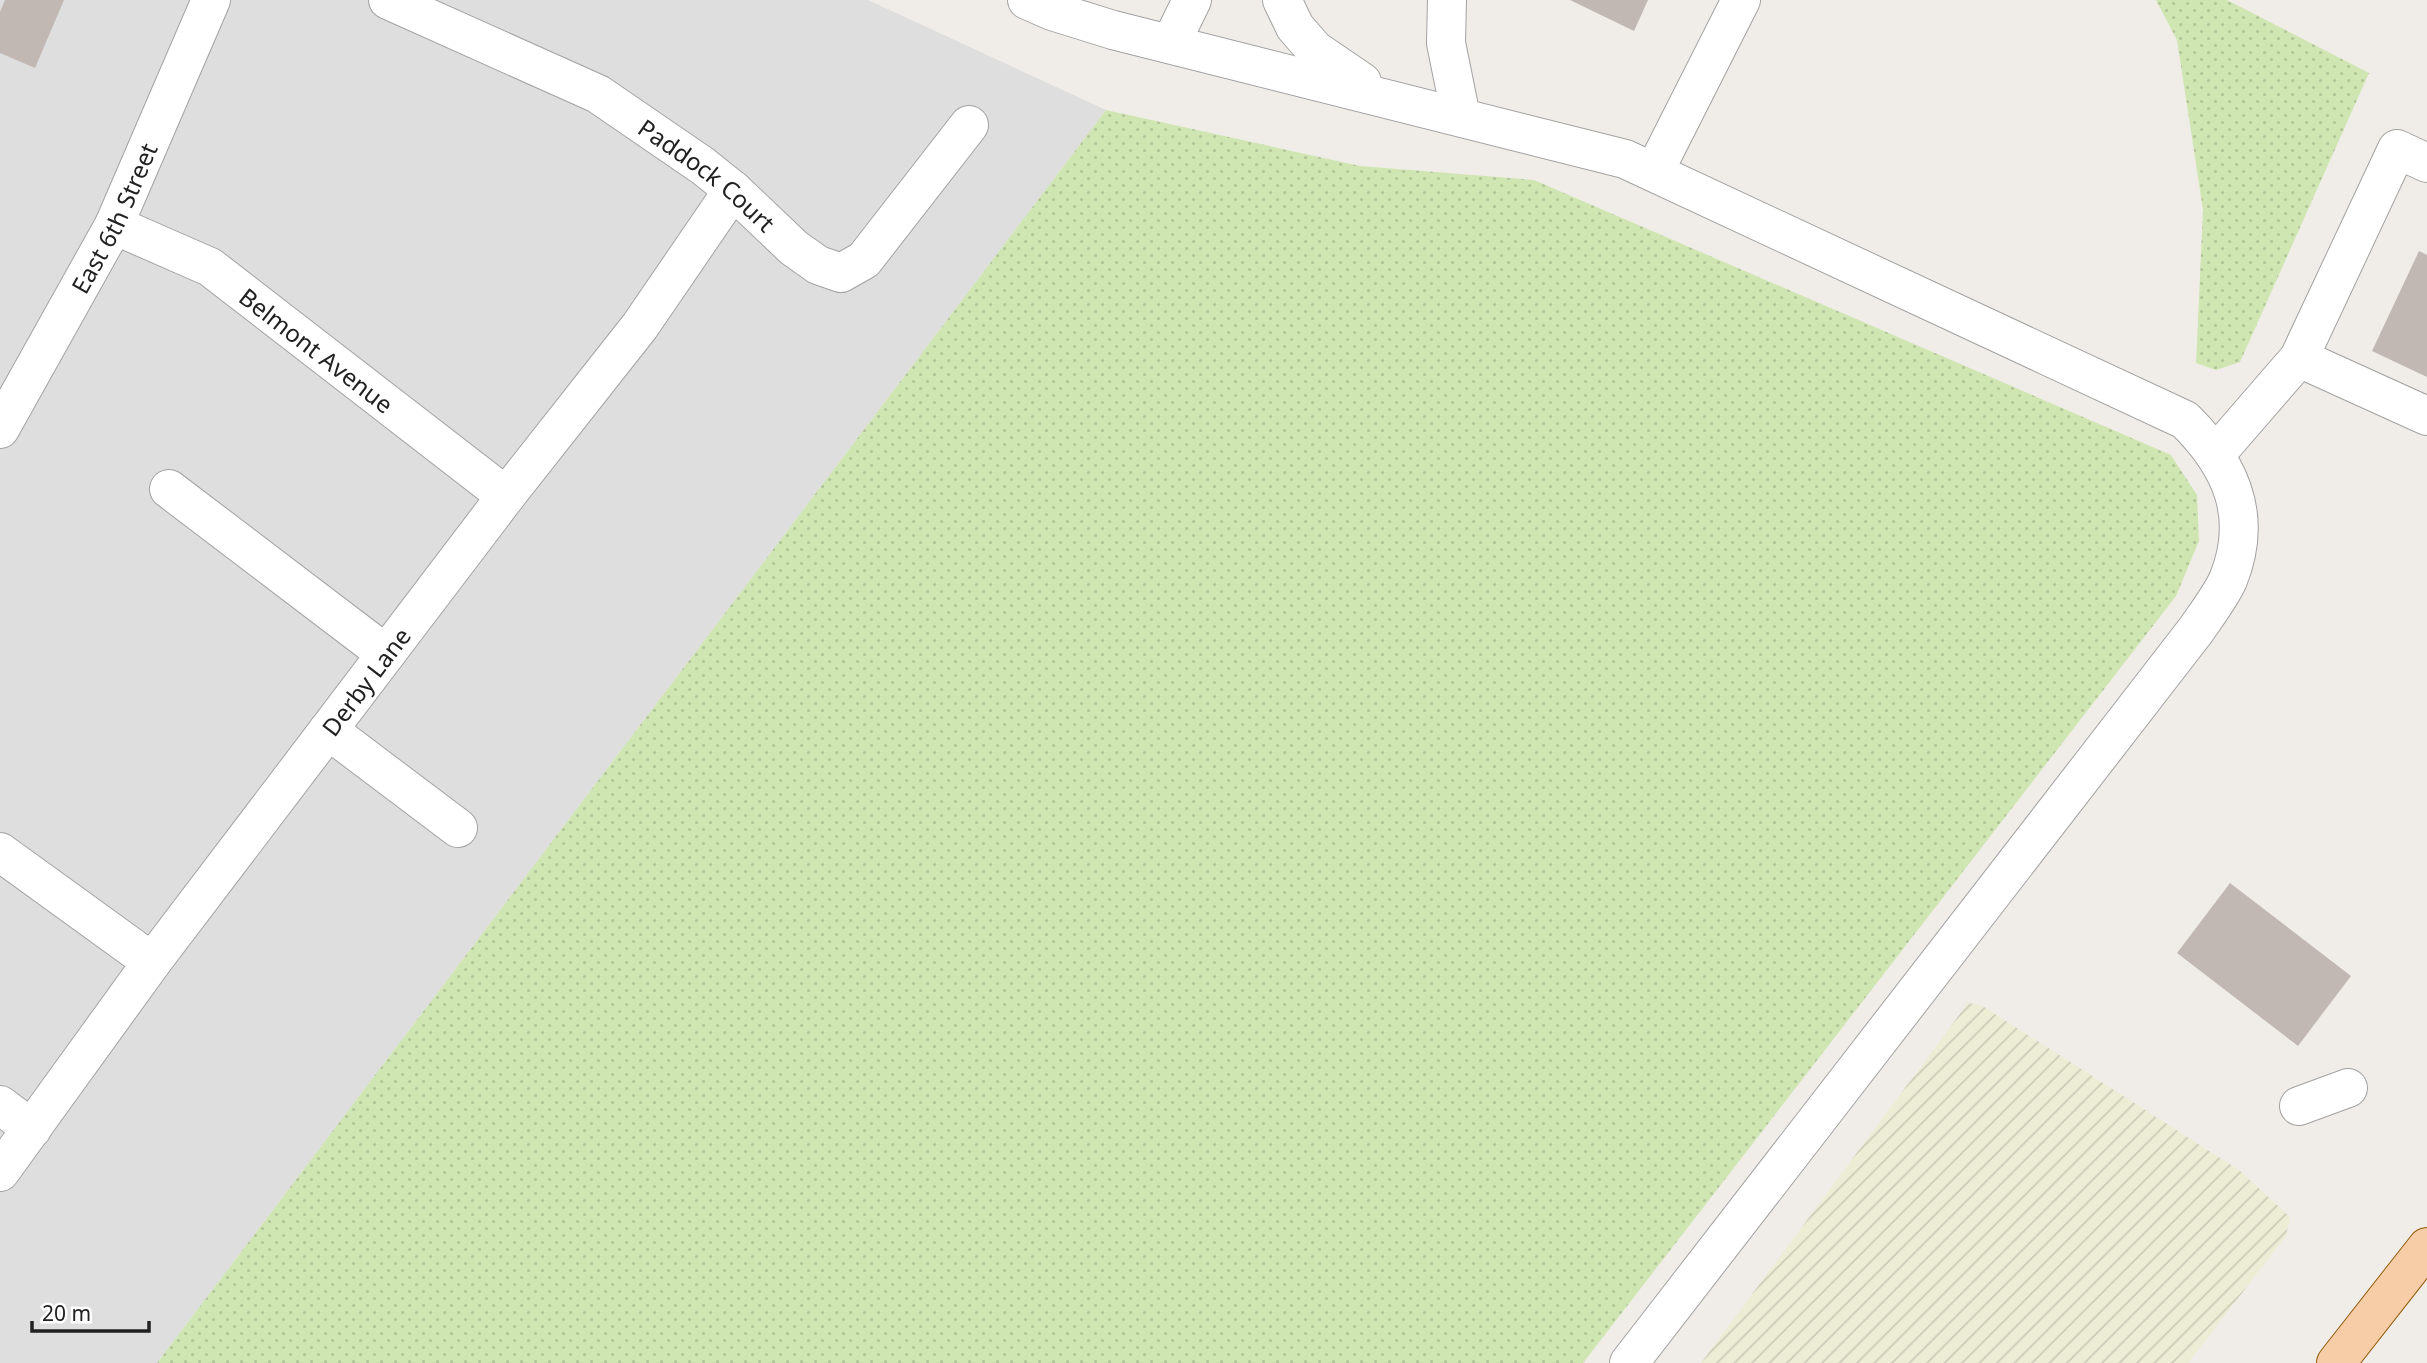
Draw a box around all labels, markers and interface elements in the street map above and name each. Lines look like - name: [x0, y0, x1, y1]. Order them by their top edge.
- street label: Paddock Court: [632, 110, 783, 239]
- street label: East 6th Street: [63, 137, 164, 299]
- street label: Belmont Avenue: [233, 280, 401, 420]
- street label: Derby Lane: [313, 620, 417, 742]
- scale bar: [32, 1290, 149, 1334]
- text: 20 m: [42, 1299, 91, 1327]

